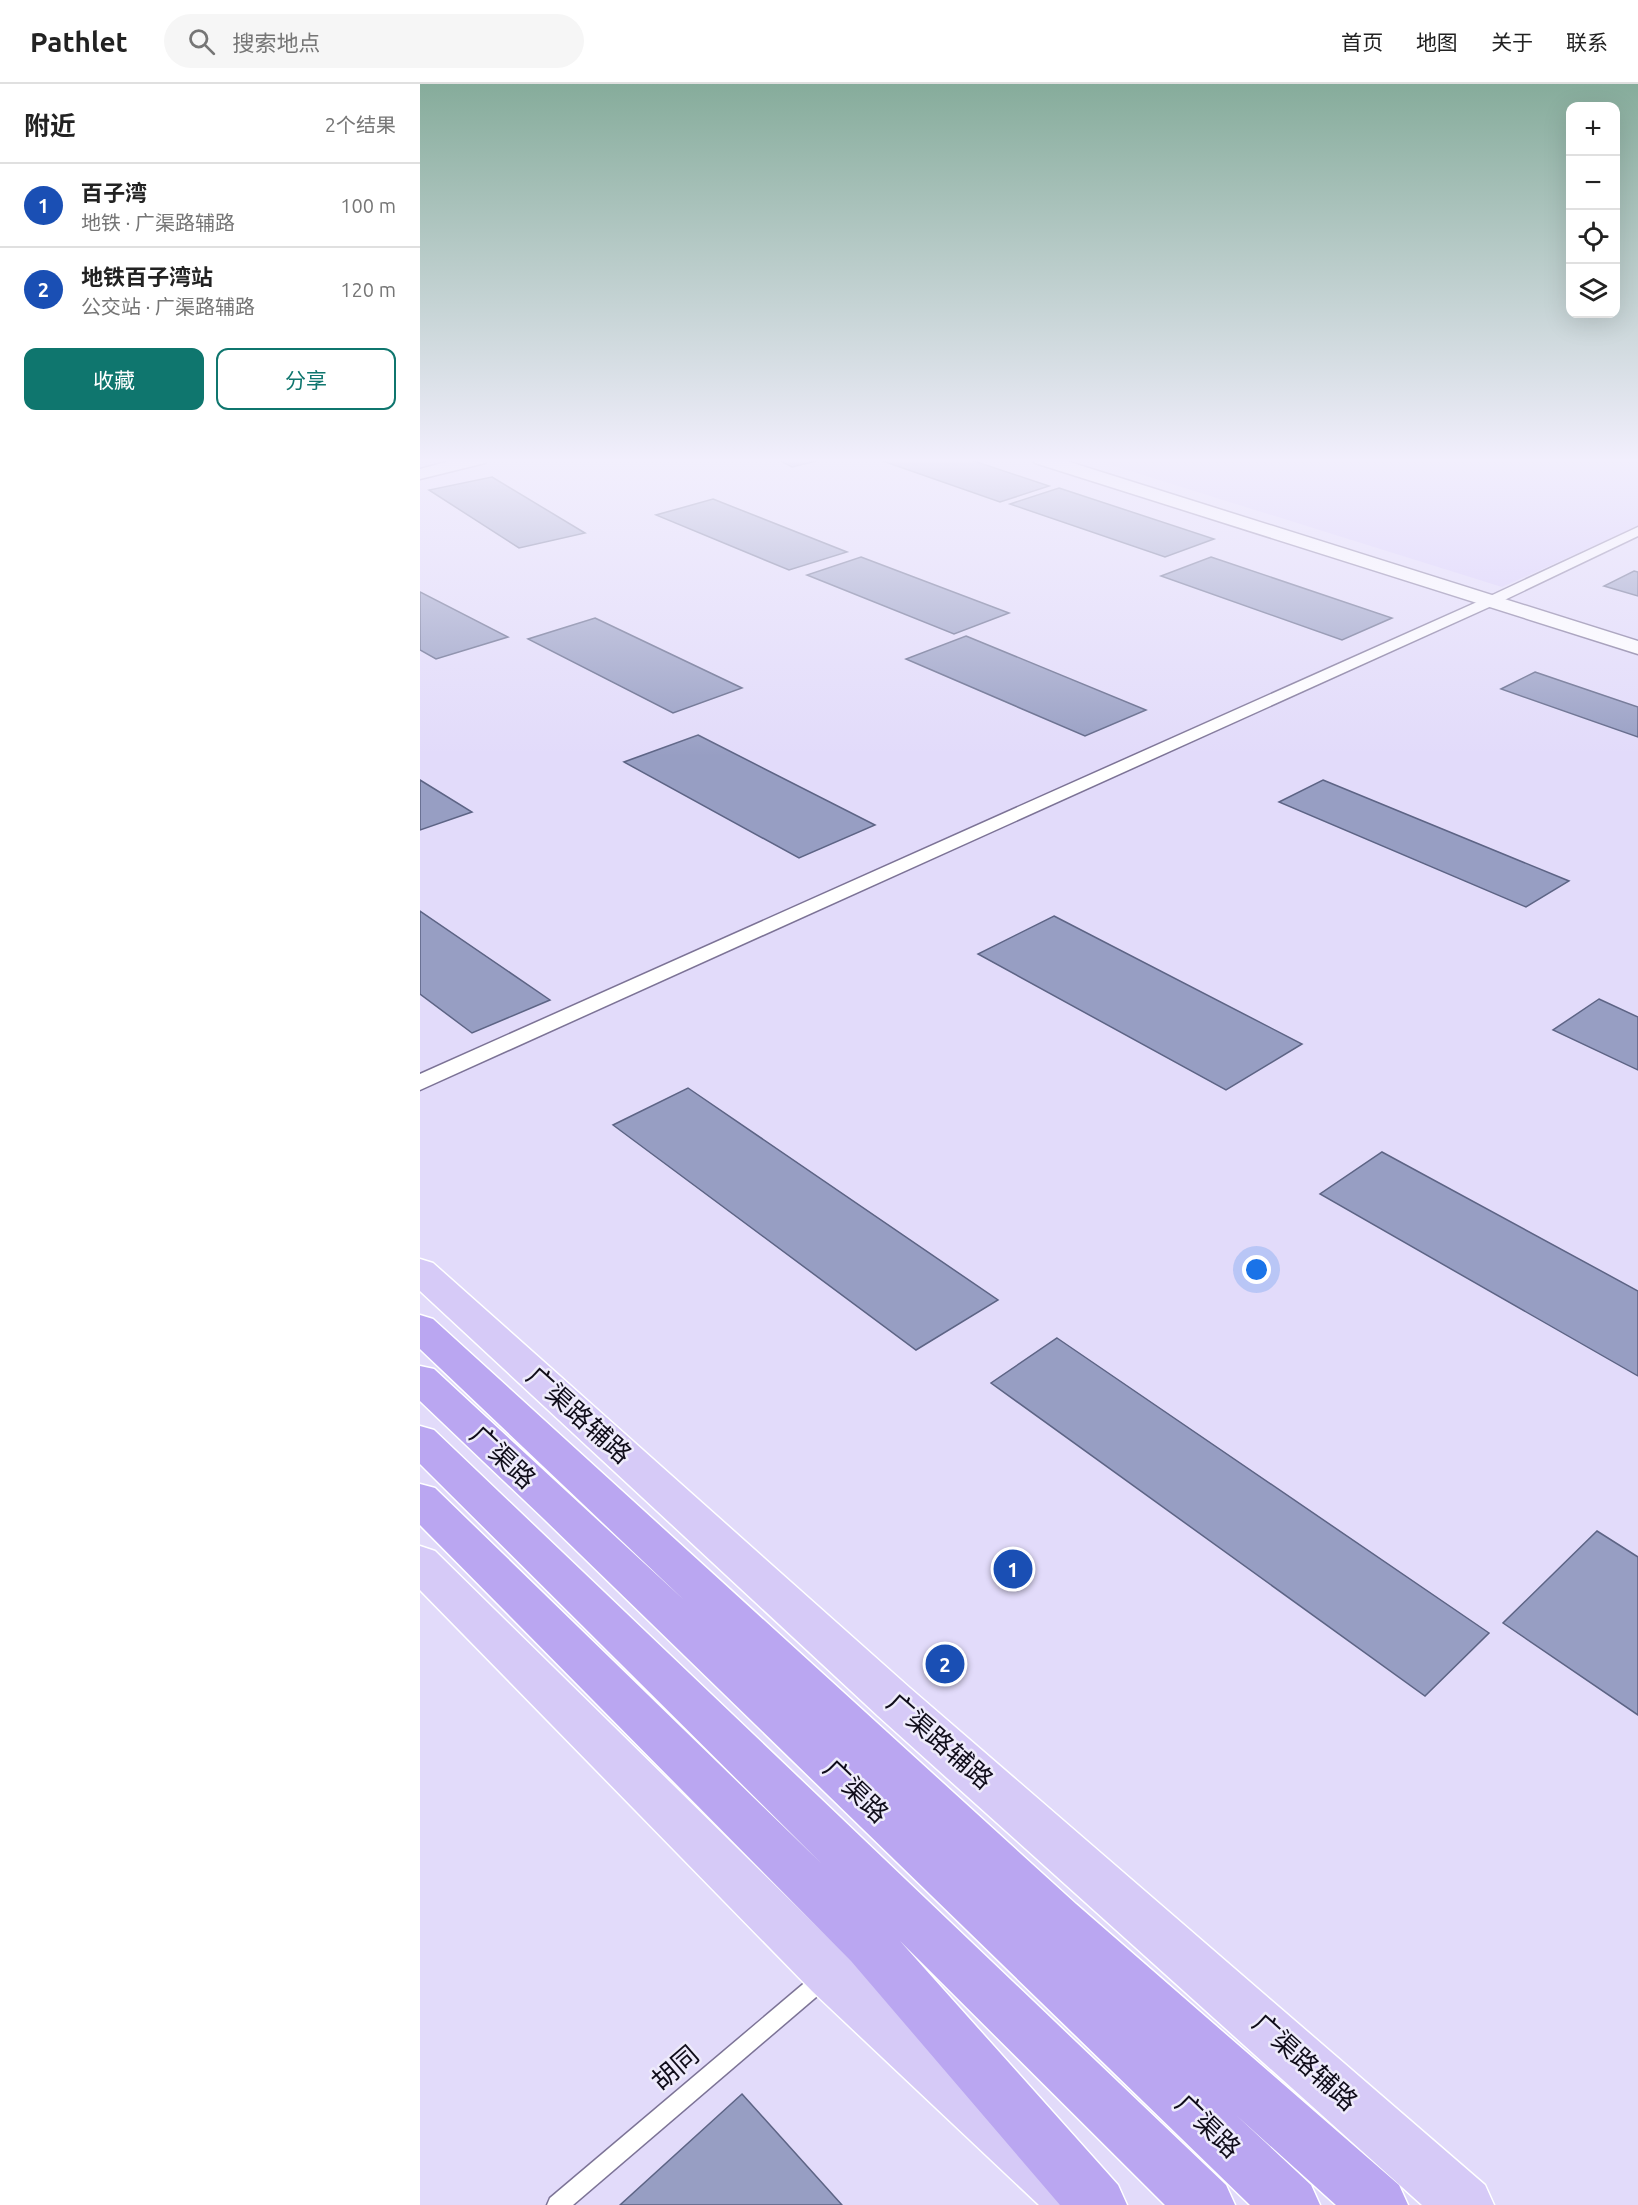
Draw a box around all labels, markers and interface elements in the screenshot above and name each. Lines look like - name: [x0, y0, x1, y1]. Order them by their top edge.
- search box: [164, 14, 584, 68]
- icon: search: [185, 25, 218, 58]
- text: Pathlet: [30, 26, 128, 57]
- text: 搜索地点: [233, 30, 321, 55]
- text: 首页: [1341, 30, 1383, 54]
- text: 地图: [1416, 30, 1458, 54]
- text: 关于: [1491, 30, 1533, 54]
- text: 联系: [1566, 30, 1608, 54]
- map controls: [1566, 102, 1620, 318]
- button: +: [1566, 102, 1620, 156]
- text: 附近: [24, 111, 76, 140]
- text: 2个结果: [325, 113, 396, 136]
- button: −: [1566, 156, 1620, 210]
- text: 百子湾: [81, 180, 147, 205]
- text: 1: [38, 194, 49, 217]
- text: 100 m: [340, 194, 396, 217]
- button: locate: [1566, 210, 1620, 264]
- text: 地铁 · 广渠路辅路: [81, 211, 235, 234]
- text: 地铁百子湾站: [81, 264, 213, 289]
- button: layers: [1566, 264, 1620, 318]
- text: 2: [38, 278, 49, 301]
- text: 120 m: [340, 278, 396, 301]
- text: 公交站 · 广渠路辅路: [81, 295, 255, 318]
- button: 收藏: [24, 348, 204, 410]
- button: 分享: [216, 348, 396, 410]
- your location: [1242, 1255, 1271, 1284]
- street label: 广渠路辅路: [521, 1360, 637, 1469]
- street label: 广渠路: [465, 1419, 542, 1494]
- pin: 1: [994, 1546, 1032, 1592]
- pin: 2: [926, 1642, 964, 1686]
- street label: 广渠路辅路: [882, 1687, 999, 1794]
- street label: 广渠路: [818, 1753, 894, 1828]
- street label: 广渠路辅路: [1247, 2007, 1363, 2116]
- street label: 胡同: [646, 2040, 704, 2096]
- street label: 广渠路: [1170, 2088, 1246, 2163]

